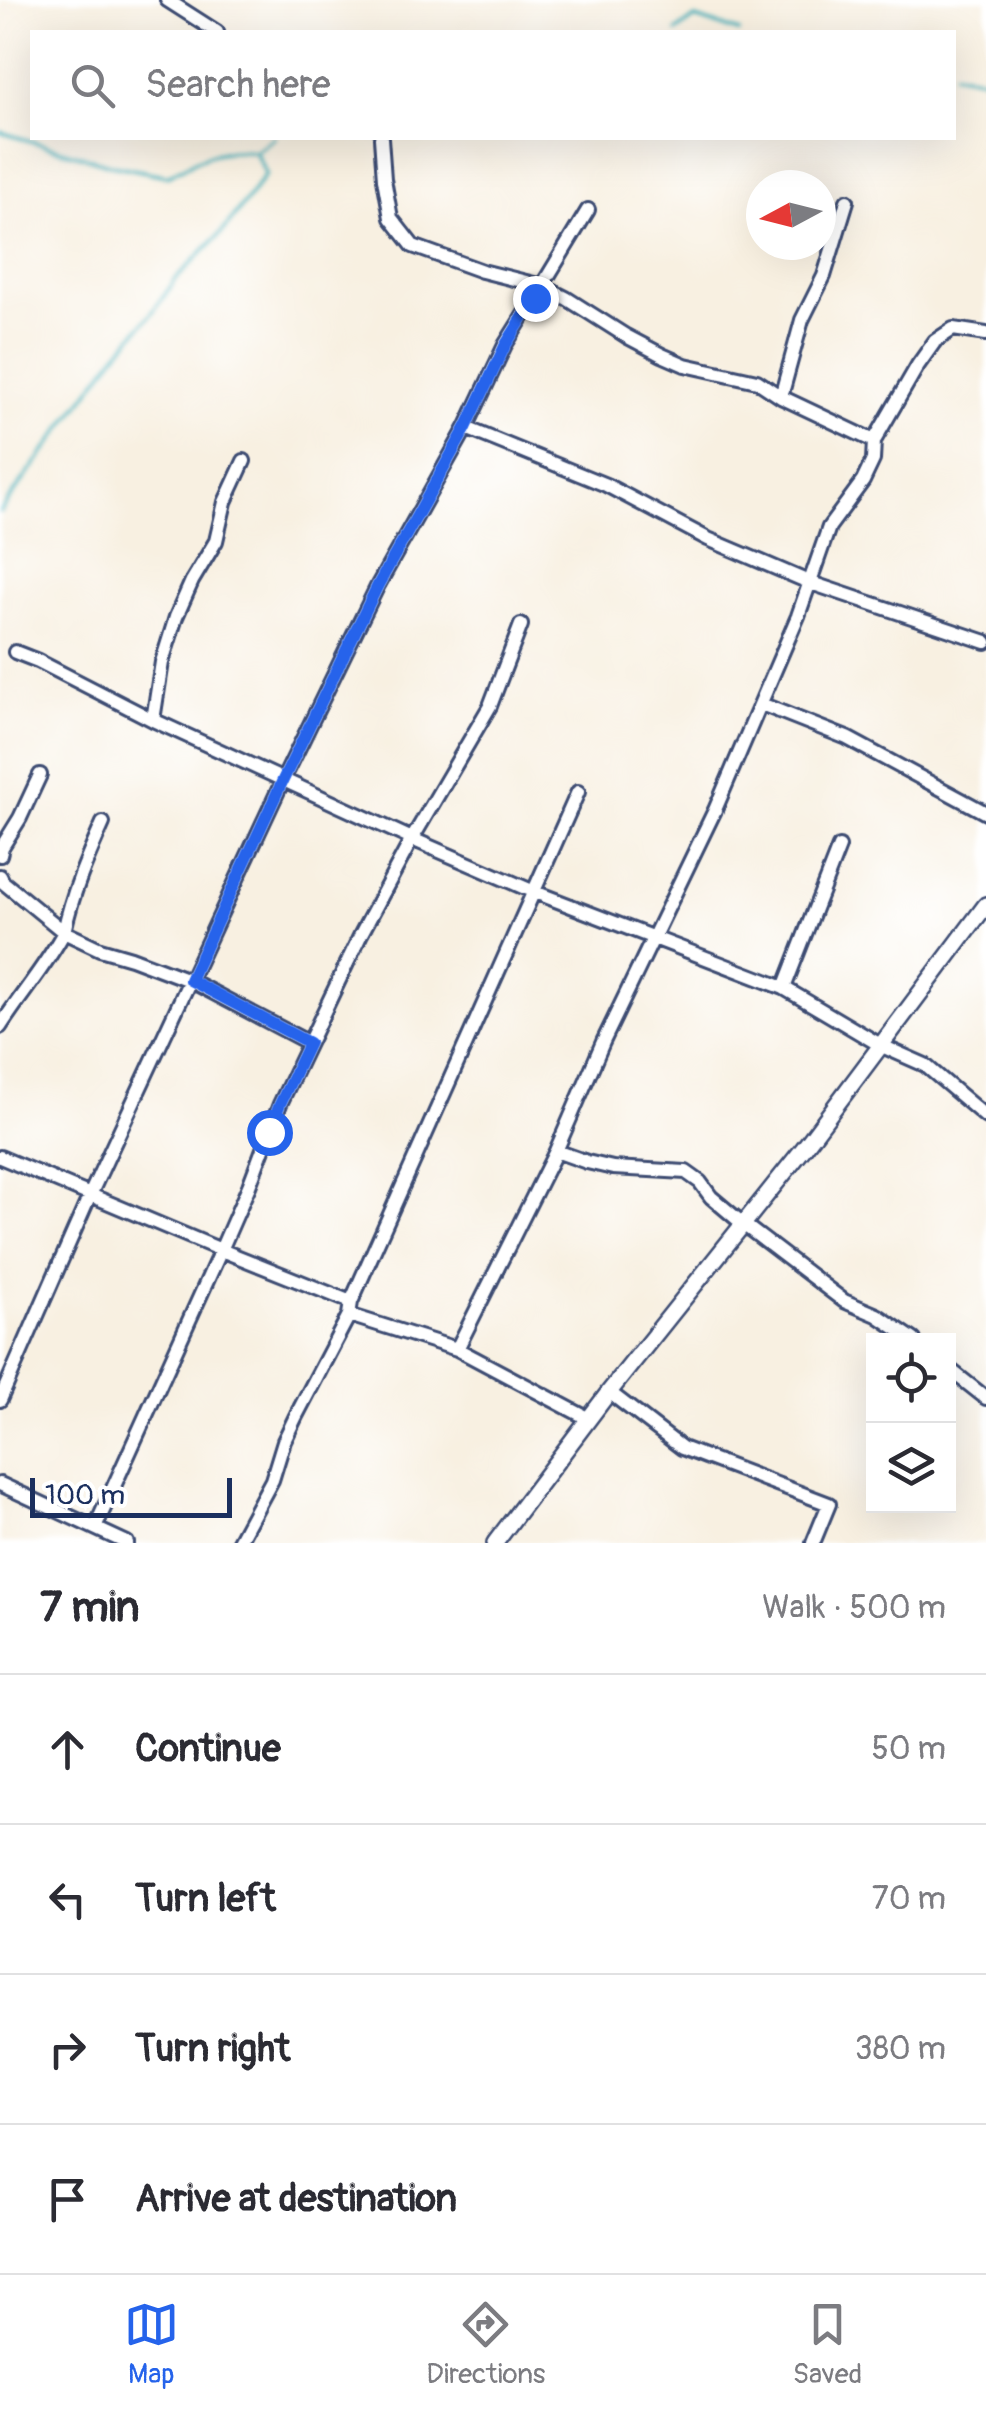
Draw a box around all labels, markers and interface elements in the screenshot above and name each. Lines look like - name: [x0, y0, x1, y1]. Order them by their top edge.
- search box: [30, 30, 956, 140]
- icon: search: [65, 58, 120, 113]
- text: Search here: [145, 61, 331, 109]
- north arrow: [746, 170, 836, 260]
- route end: [513, 276, 559, 322]
- route start: [247, 1110, 293, 1156]
- map controls: [866, 1333, 956, 1513]
- button: locate: [866, 1333, 956, 1423]
- button: layers: [866, 1423, 956, 1513]
- scale bar: [30, 1473, 232, 1518]
- text: 100 m: [45, 1478, 125, 1513]
- text: 7 min: [40, 1582, 139, 1634]
- text: Walk · 500 m: [762, 1588, 946, 1628]
- icon: ahead: [40, 1722, 95, 1777]
- text: Continue: [135, 1725, 281, 1773]
- text: 50 m: [871, 1729, 946, 1769]
- icon: left: [40, 1872, 95, 1927]
- text: Turn left: [135, 1875, 276, 1923]
- text: 70 m: [872, 1879, 946, 1919]
- icon: right: [40, 2022, 95, 2077]
- text: Turn right: [135, 2025, 290, 2073]
- text: 380 m: [855, 2029, 946, 2069]
- icon: arrive: [40, 2172, 95, 2227]
- text: Arrive at destination: [135, 2175, 457, 2223]
- tab: Map: [124, 2297, 179, 2392]
- tab: Directions: [426, 2297, 545, 2392]
- tab: Saved: [793, 2297, 862, 2392]

